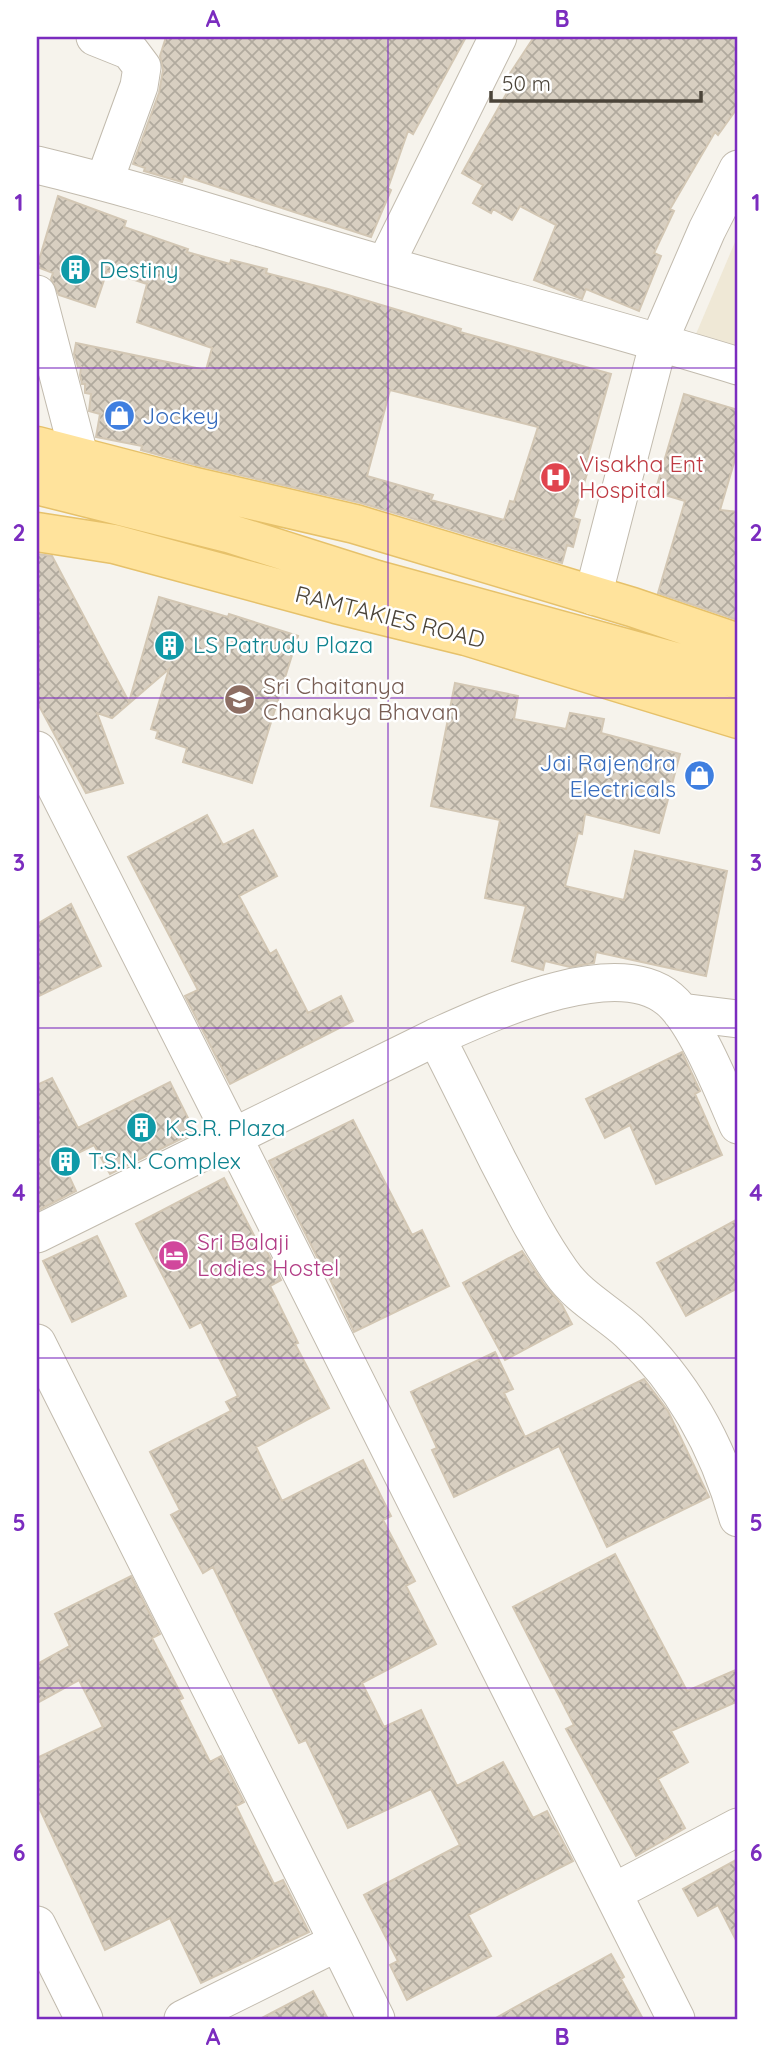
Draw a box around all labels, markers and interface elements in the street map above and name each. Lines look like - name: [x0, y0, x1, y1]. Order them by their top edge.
- text: A: [206, 4, 221, 33]
- text: B: [554, 4, 570, 33]
- scale bar: [491, 60, 702, 104]
- text: 50 m: [502, 70, 551, 96]
- text: 1: [15, 188, 23, 217]
- text: 1: [752, 188, 760, 217]
- building icon: Destiny: [59, 253, 93, 287]
- place label: Destiny: [99, 255, 178, 284]
- shop icon: Jockey: [102, 399, 136, 433]
- place label: Jockey: [142, 401, 219, 430]
- place label: Visakha Ent Hospital: [579, 449, 704, 504]
- hospital icon: Visakha Ent Hospital: [539, 460, 573, 494]
- text: 2: [12, 518, 26, 547]
- text: 2: [749, 518, 763, 547]
- street label: RAMTAKIES ROAD: [292, 579, 488, 654]
- building icon: LS Patrudu Plaza: [153, 628, 187, 662]
- place label: LS Patrudu Plaza: [193, 630, 373, 659]
- place label: Sri Chaitanya Chanakya Bhavan: [263, 671, 459, 726]
- school or university icon: Sri Chaitanya Chanakya Bhavan: [223, 682, 257, 716]
- place label: Jai Rajendra Electricals: [539, 748, 676, 803]
- shop icon: Jai Rajendra Electricals: [682, 759, 716, 793]
- text: 3: [13, 848, 25, 877]
- text: 3: [750, 848, 762, 877]
- building icon: K.S.R. Plaza: [125, 1111, 159, 1145]
- place label: K.S.R. Plaza: [165, 1113, 286, 1142]
- building icon: T.S.N. Complex: [48, 1144, 82, 1178]
- place label: T.S.N. Complex: [88, 1146, 241, 1175]
- text: 4: [12, 1178, 26, 1207]
- text: 4: [749, 1178, 763, 1207]
- place label: Sri Balaji Ladies Hostel: [197, 1227, 339, 1282]
- hotel icon: Sri Balaji Ladies Hostel: [157, 1238, 191, 1272]
- text: 5: [12, 1508, 26, 1537]
- text: 5: [749, 1508, 763, 1537]
- text: 6: [13, 1838, 25, 1867]
- text: 6: [750, 1838, 762, 1867]
- text: A: [206, 2022, 221, 2051]
- text: B: [554, 2022, 570, 2051]

